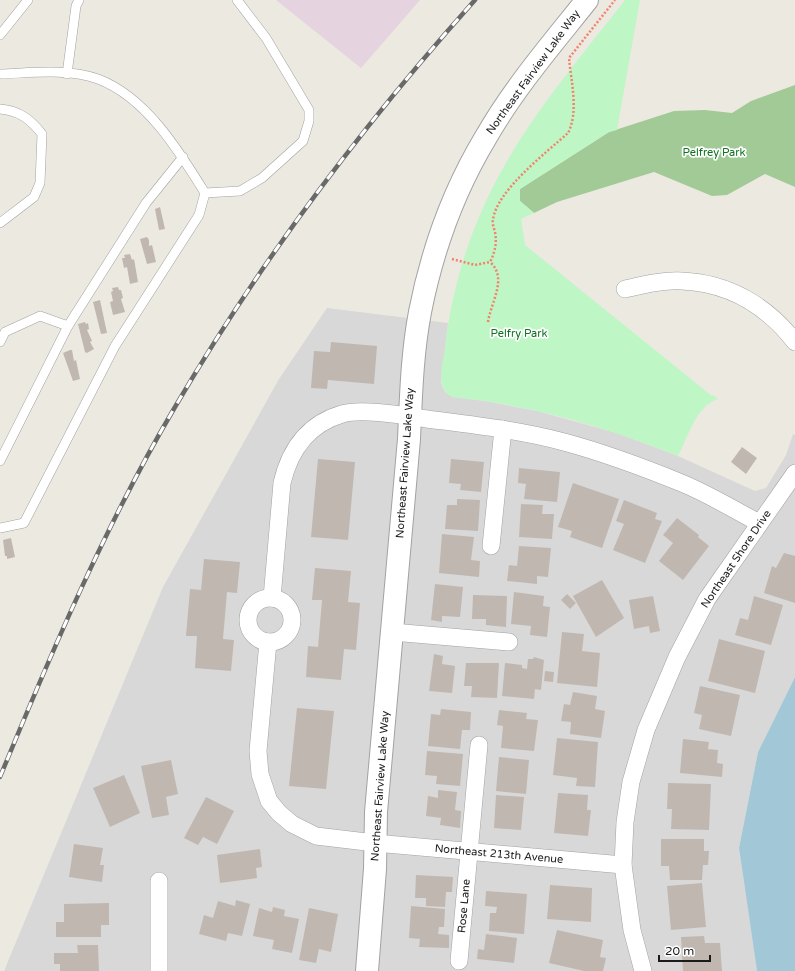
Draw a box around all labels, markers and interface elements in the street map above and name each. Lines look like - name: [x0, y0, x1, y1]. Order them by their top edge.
- street label: Northeast Fairview Lake Way: [483, 7, 583, 137]
- park label: Pelfrey Park: [683, 146, 745, 159]
- park label: Pelfry Park: [491, 327, 547, 340]
- street label: Northeast Fairview Lake Way: [393, 387, 417, 539]
- street label: Northeast Shore Drive: [698, 507, 774, 611]
- street label: Northeast Fairview Lake Way: [368, 710, 392, 862]
- street label: Northeast 213th Avenue: [434, 842, 564, 866]
- street label: Rose Lane: [455, 878, 473, 934]
- scale bar: [659, 937, 710, 963]
- text: 20 m: [665, 944, 694, 958]

